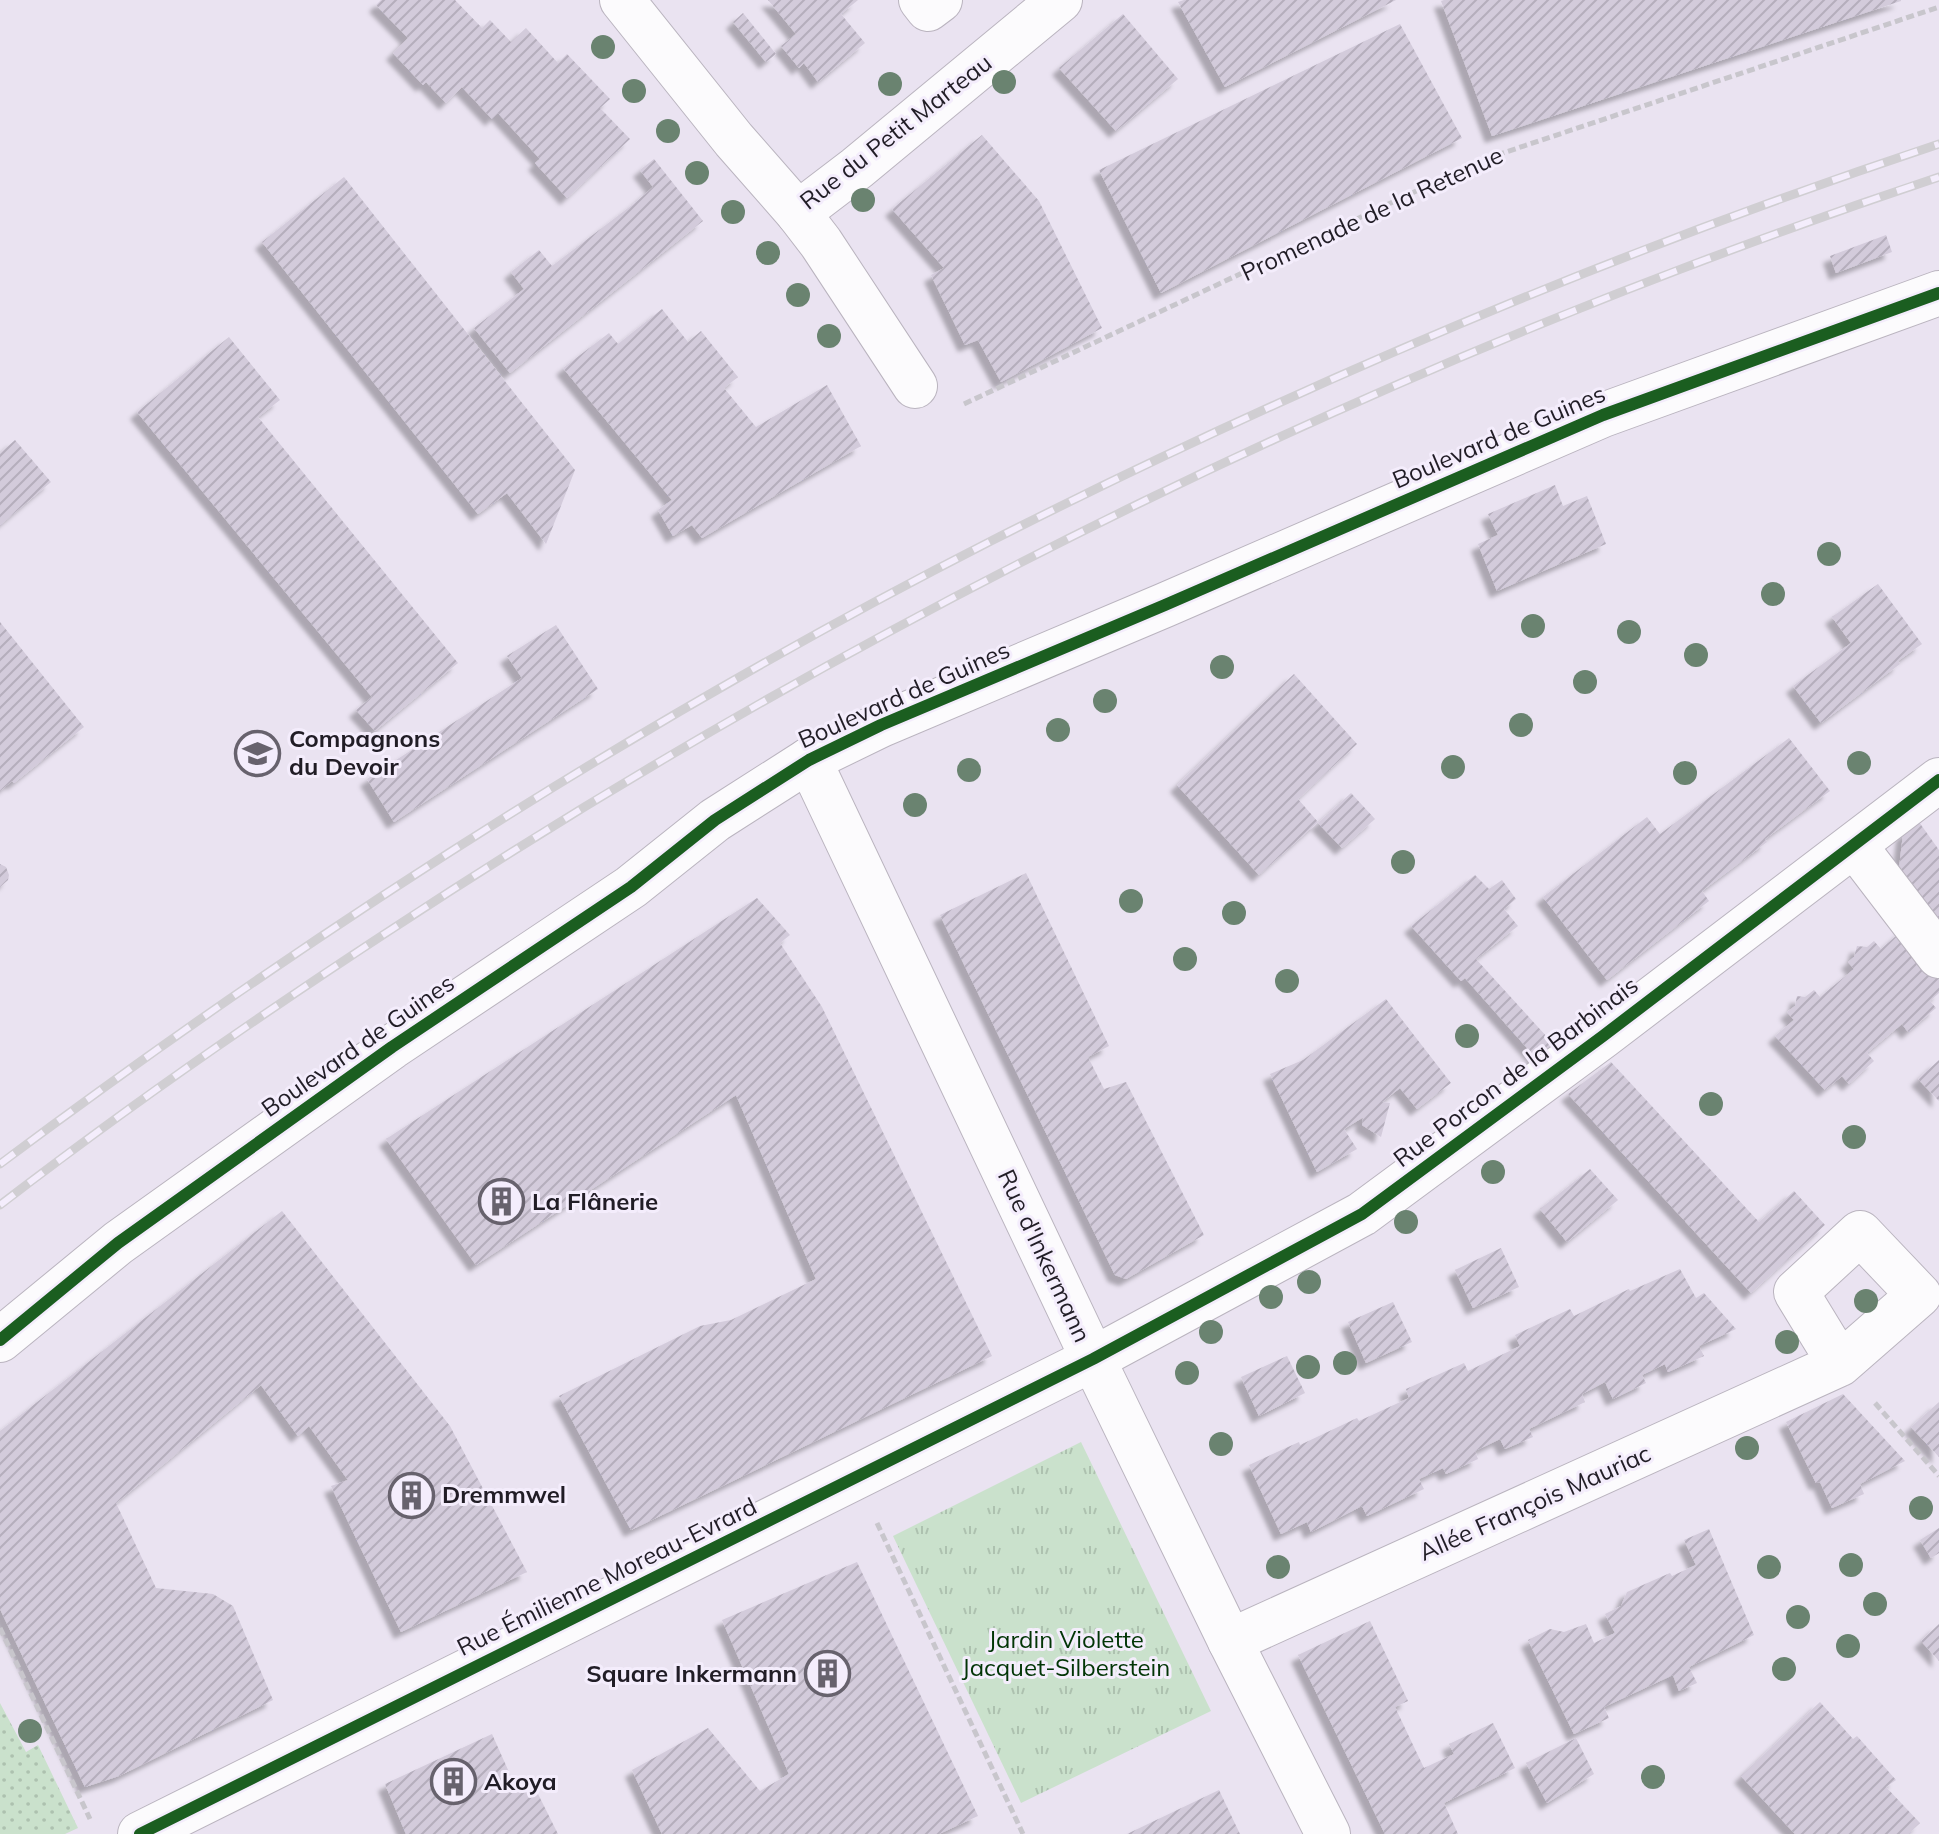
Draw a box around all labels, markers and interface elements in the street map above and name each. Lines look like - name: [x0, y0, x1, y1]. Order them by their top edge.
- street label: Rue du Petit Marteau: [794, 47, 997, 215]
- street label: Promenade de la Retenue: [1236, 139, 1507, 287]
- street label: Boulevard de Guines: [1388, 378, 1610, 495]
- street label: Boulevard de Guines: [793, 634, 1014, 754]
- place label: Compagnons du Devoir: [289, 723, 440, 781]
- school or university icon: Compagnons du Devoir: [234, 729, 282, 777]
- street label: Boulevard de Guines: [255, 967, 460, 1123]
- street label: Rue Porcon de la Barbinais: [1387, 969, 1644, 1173]
- street label: Rue d'Inkermann: [992, 1164, 1098, 1347]
- building icon: La Flânerie: [477, 1178, 525, 1226]
- place label: La Flânerie: [532, 1186, 658, 1216]
- street label: Allée François Mauriac: [1414, 1437, 1655, 1567]
- building icon: Dremmwel: [387, 1471, 435, 1519]
- place label: Dremmwel: [442, 1479, 566, 1509]
- street label: Rue Émilienne Moreau-Evrard: [452, 1490, 761, 1662]
- park label: Jardin Violette Jacquet-Silberstein: [962, 1624, 1170, 1682]
- building icon: Square Inkermann: [804, 1650, 852, 1698]
- place label: Square Inkermann: [586, 1658, 797, 1688]
- building icon: Akoya: [429, 1758, 477, 1806]
- place label: Akoya: [484, 1766, 557, 1796]

